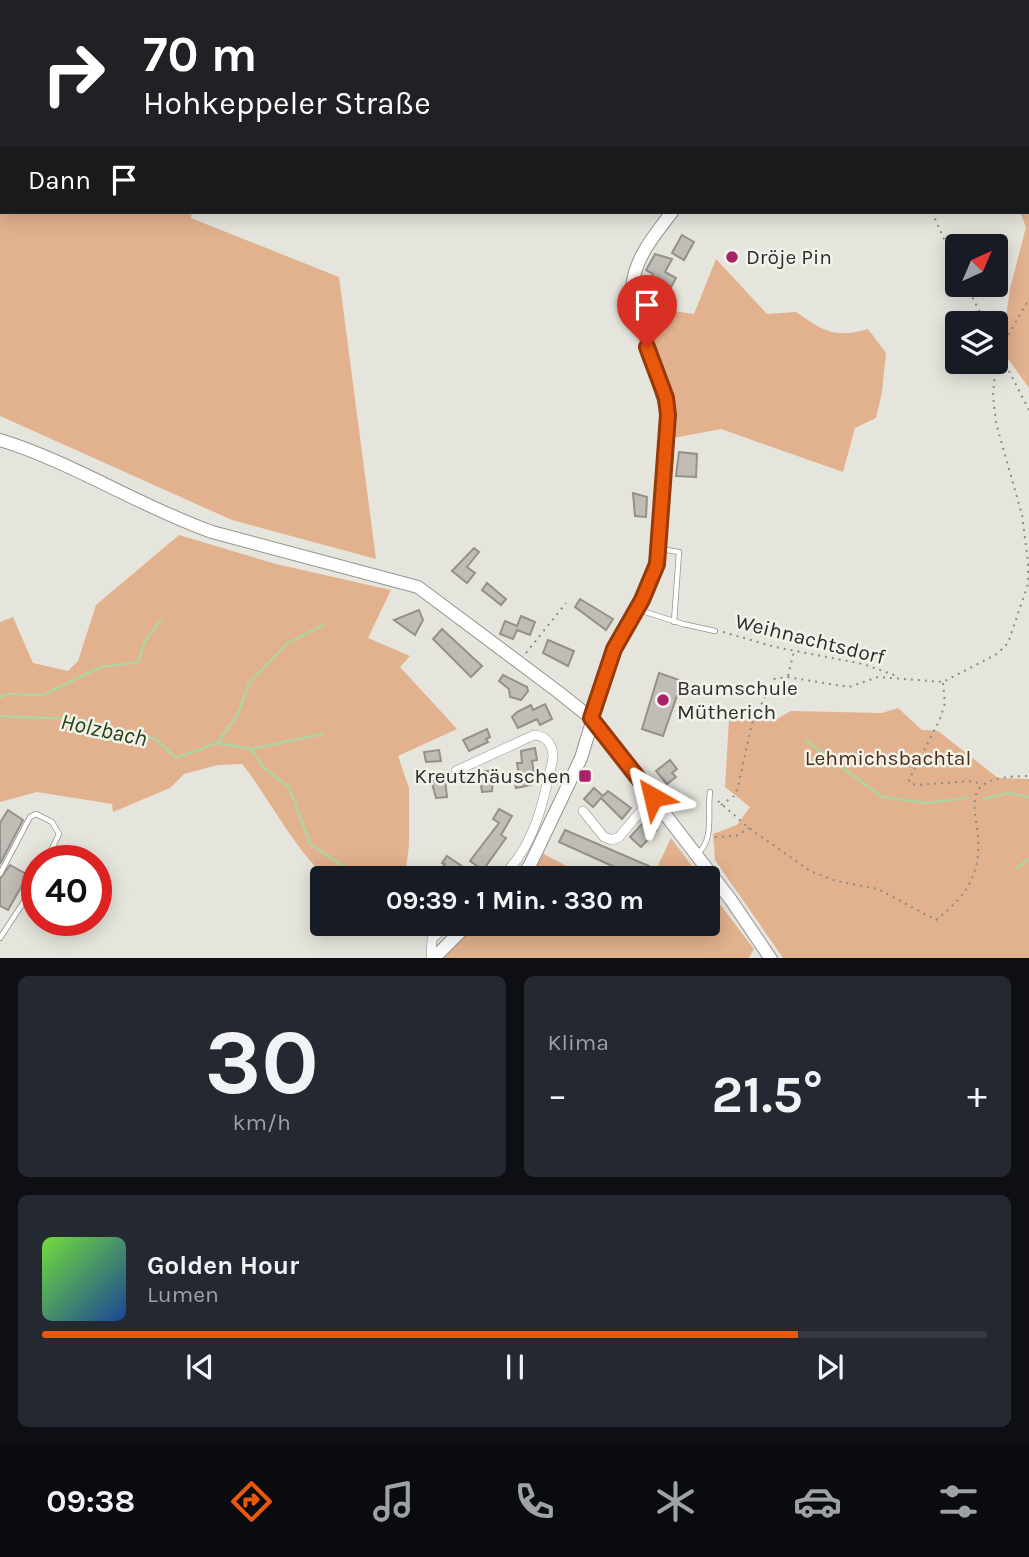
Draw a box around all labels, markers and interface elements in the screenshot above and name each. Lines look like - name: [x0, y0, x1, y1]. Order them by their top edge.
- text: 70 m: [143, 26, 257, 83]
- icon: right: [28, 28, 119, 119]
- text: Hohkeppeler Straße: [143, 85, 431, 122]
- icon: arrive: [105, 161, 143, 199]
- text: Dann: [28, 165, 91, 196]
- north arrow: [945, 234, 1008, 298]
- map controls: [945, 234, 1008, 374]
- place label: Dröje Pin: [746, 245, 832, 269]
- marker: Dröje Pin: [724, 249, 740, 265]
- pin: [617, 275, 677, 347]
- icon: arrive: [628, 286, 666, 324]
- button: layers: [945, 311, 1008, 374]
- street label: Weihnachtsdorf: [733, 609, 888, 669]
- place label: Baumschule Mütherich: [677, 676, 798, 724]
- marker: Baumschule Mütherich: [655, 692, 671, 708]
- water label: Holzbach: [58, 708, 150, 752]
- park label: Lehmichsbachtal: [805, 746, 971, 770]
- position arrow: [616, 760, 690, 834]
- place label: Kreutzhäuschen: [414, 764, 571, 788]
- marker: Kreutzhäuschen: [577, 768, 593, 784]
- speed limit sign: 40: [21, 845, 112, 936]
- text: 09:39 · 1 Min. · 330 m: [386, 885, 644, 916]
- text: 30: [205, 1010, 319, 1116]
- text: Klima: [548, 1029, 609, 1056]
- text: 21.5°: [711, 1064, 823, 1125]
- text: −: [548, 1073, 567, 1118]
- text: +: [967, 1073, 987, 1118]
- text: km/h: [233, 1109, 291, 1136]
- text: Golden Hour: [147, 1250, 299, 1281]
- text: Lumen: [147, 1281, 219, 1308]
- icon: previous: [181, 1348, 219, 1386]
- icon: pause: [496, 1348, 534, 1386]
- icon: next: [811, 1348, 849, 1386]
- icon: directions: [227, 1477, 276, 1526]
- icon: music: [369, 1477, 418, 1526]
- icon: phone: [510, 1477, 559, 1526]
- icon: climate: [651, 1477, 700, 1526]
- icon: car: [793, 1477, 842, 1526]
- icon: filters: [934, 1477, 983, 1526]
- text: 09:38: [46, 1483, 135, 1520]

